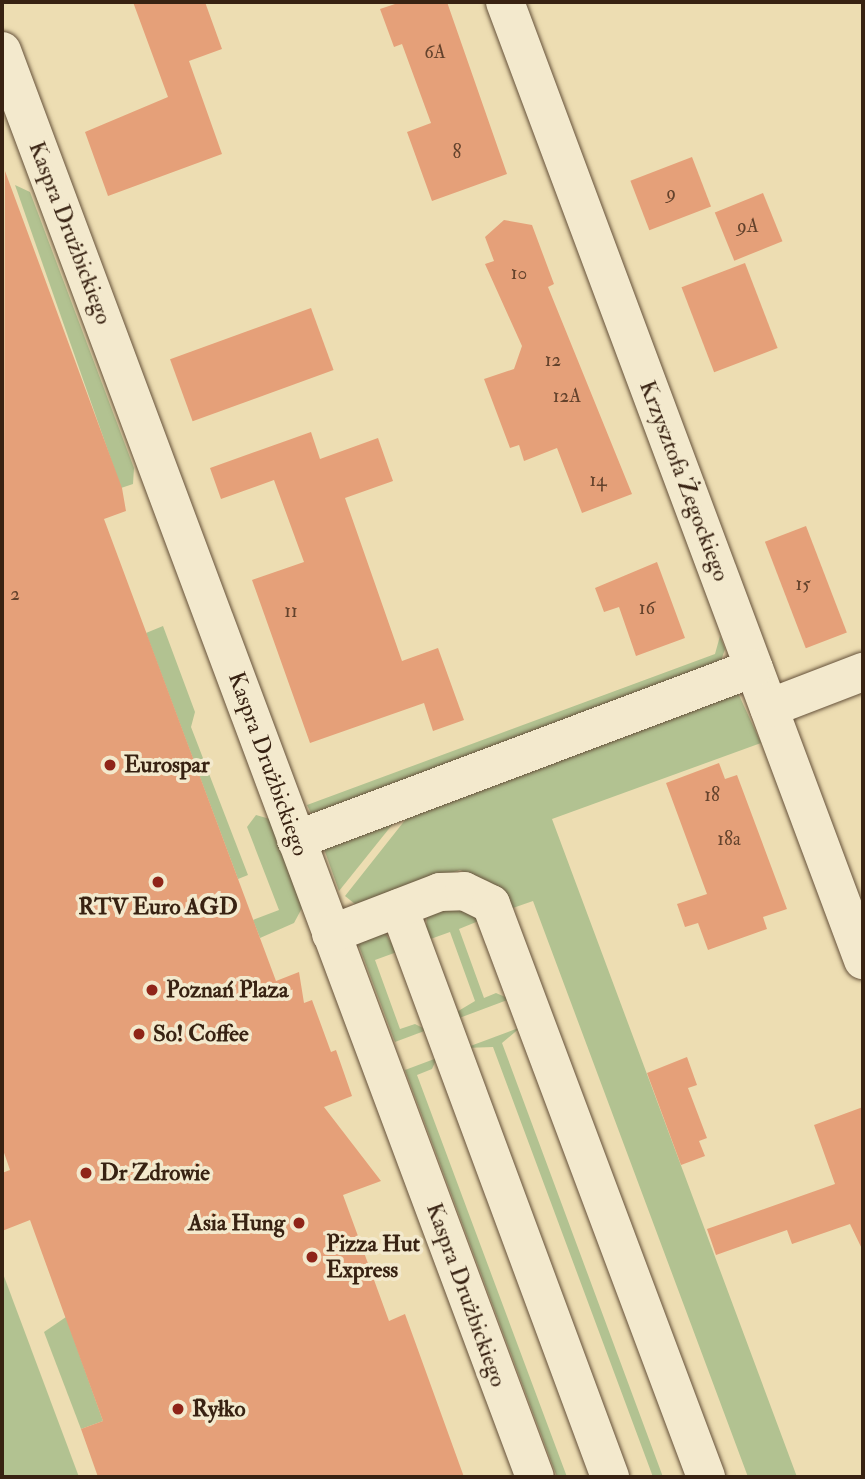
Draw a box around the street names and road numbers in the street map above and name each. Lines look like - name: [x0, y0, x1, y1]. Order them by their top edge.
- street label: Kaspra Drużbickiego: [22, 138, 118, 328]
- street label: Krzysztofa Żegockiego: [633, 377, 735, 585]
- street label: Kaspra Drużbickiego: [222, 668, 314, 860]
- street label: Kaspra Drużbickiego: [420, 1199, 512, 1391]

